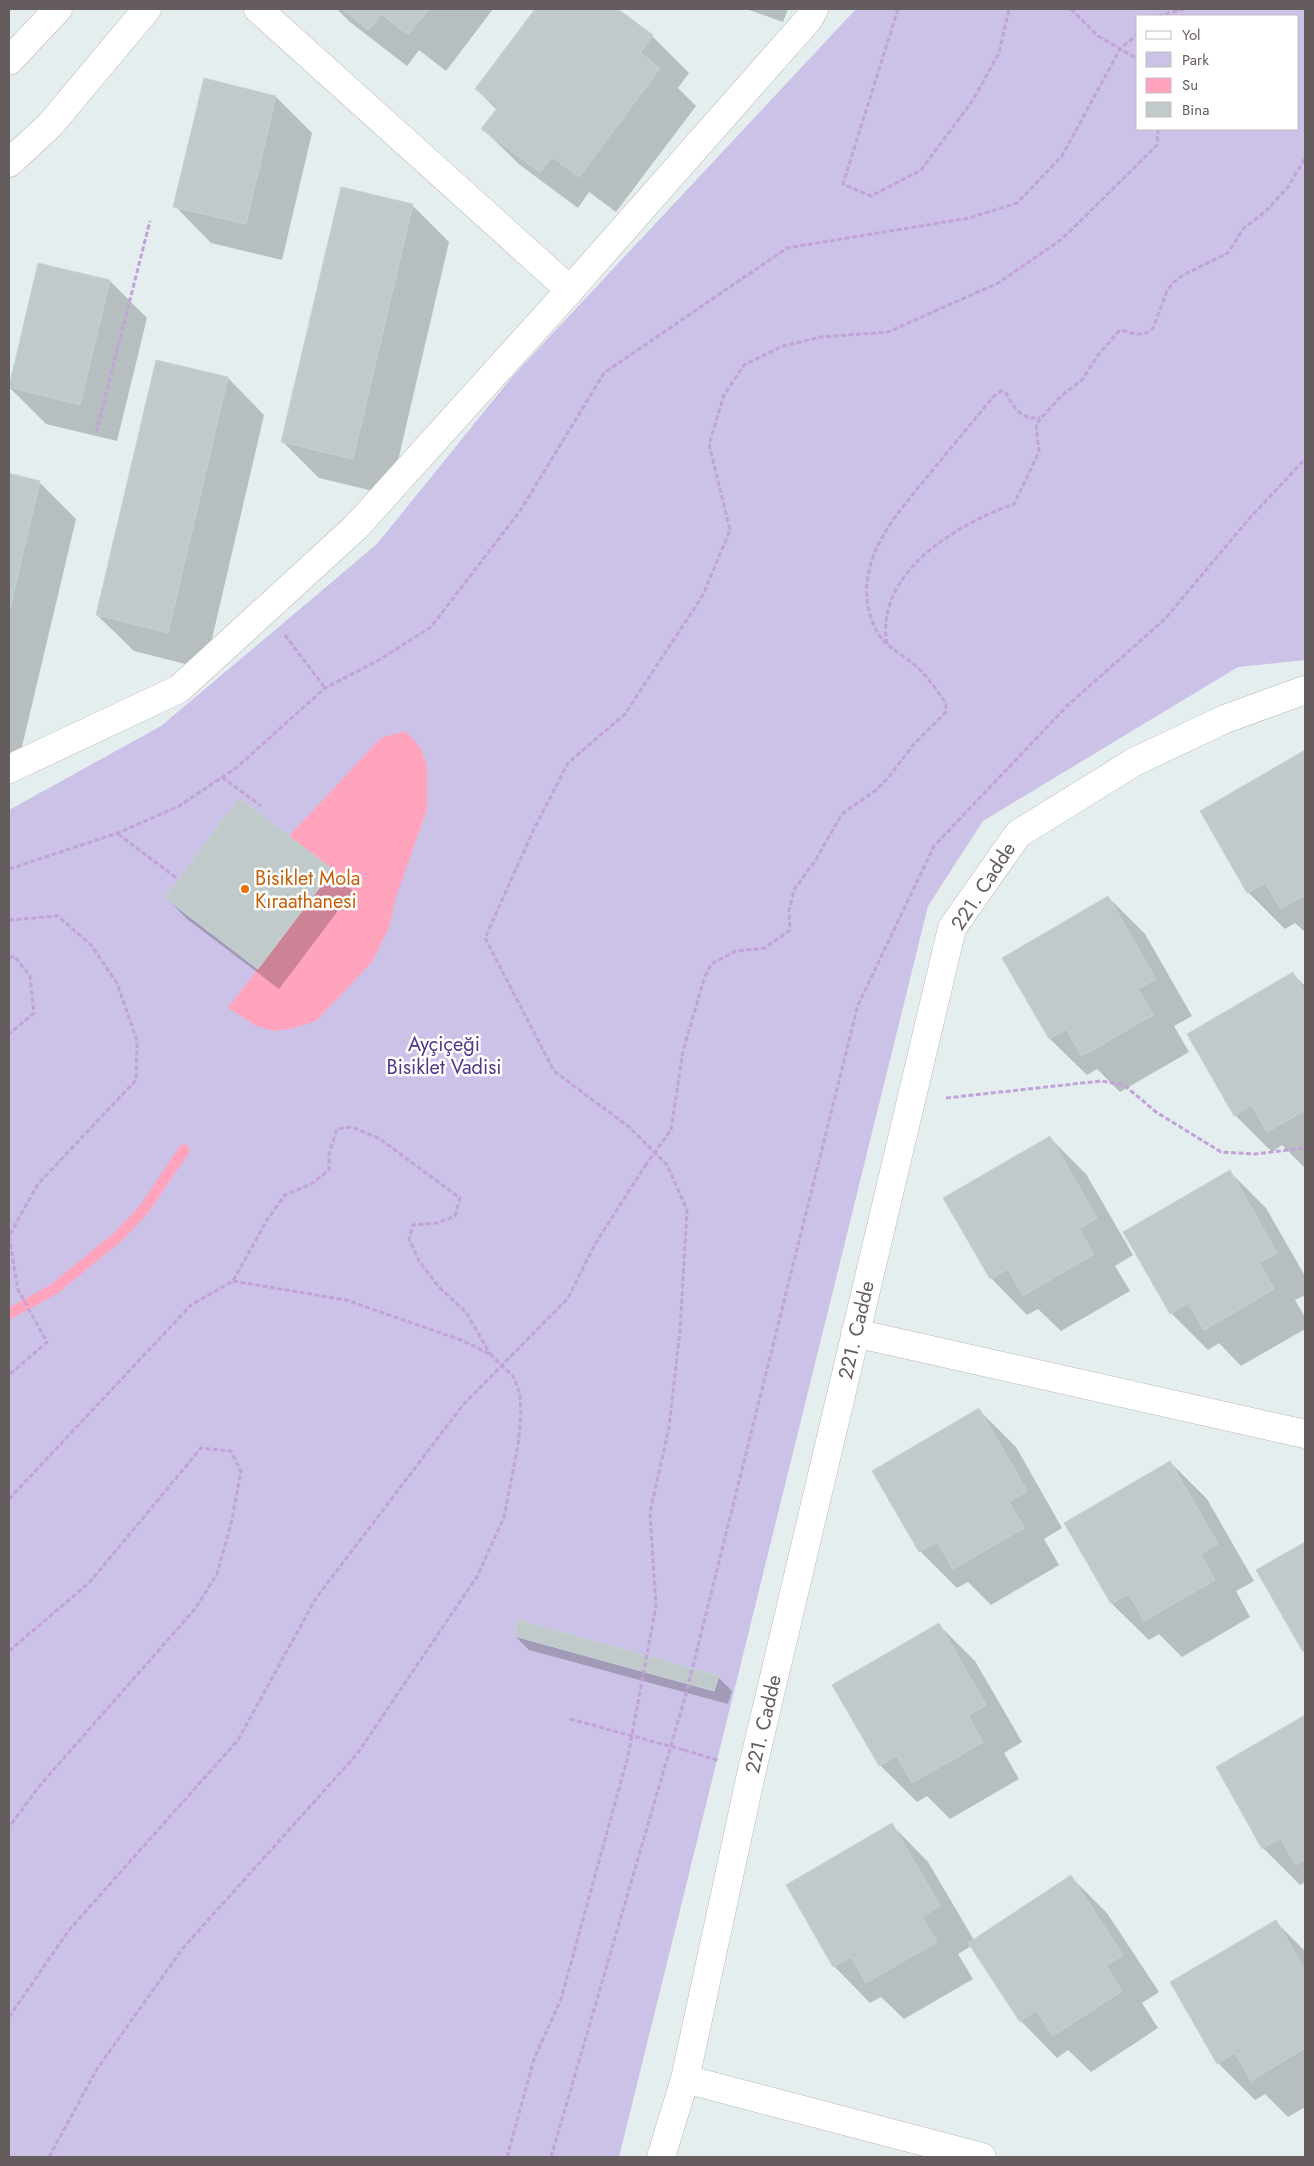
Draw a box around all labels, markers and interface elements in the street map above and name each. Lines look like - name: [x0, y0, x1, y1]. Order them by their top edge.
- legend: [1136, 15, 1299, 130]
- text: Yol: [1182, 24, 1201, 46]
- text: Park: [1182, 49, 1209, 71]
- text: Su: [1182, 74, 1198, 96]
- text: Bina: [1182, 99, 1209, 121]
- street label: 221. Cadde: [944, 836, 1023, 936]
- place label: Bisiklet Mola Kıraathanesi: [255, 864, 360, 916]
- marker: Bisiklet Mola Kıraathanesi: [239, 883, 251, 895]
- park label: Ayçiçeği Bisiklet Vadisi: [387, 1030, 501, 1082]
- street label: 221. Cadde: [831, 1278, 882, 1382]
- street label: 221. Cadde: [738, 1672, 789, 1776]

